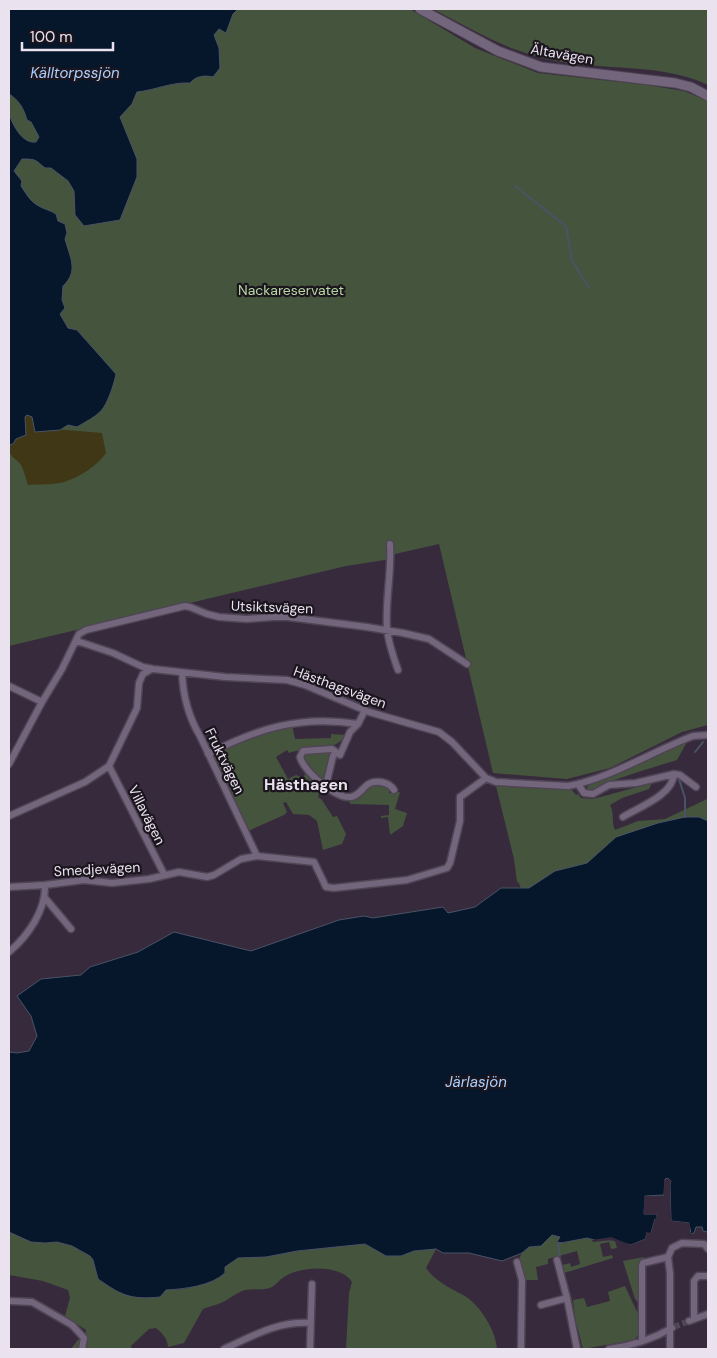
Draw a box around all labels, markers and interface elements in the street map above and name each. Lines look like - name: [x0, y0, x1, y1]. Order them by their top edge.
- scale bar: [22, 20, 114, 52]
- text: 100 m: [30, 27, 73, 47]
- street label: Ältavägen: [529, 40, 595, 68]
- water label: Källtorpssjön: [30, 63, 120, 83]
- park label: Nackareservatet: [238, 281, 344, 299]
- street label: Utsiktsvägen: [231, 597, 313, 617]
- street label: Hästhagsvägen: [291, 662, 389, 712]
- street label: Fruktvägen: [201, 725, 249, 797]
- district label: Hästhagen: [264, 774, 348, 795]
- street label: Villavägen: [124, 782, 170, 848]
- street label: Smedjevägen: [53, 858, 141, 880]
- water label: Järlasjön: [445, 1072, 507, 1092]

